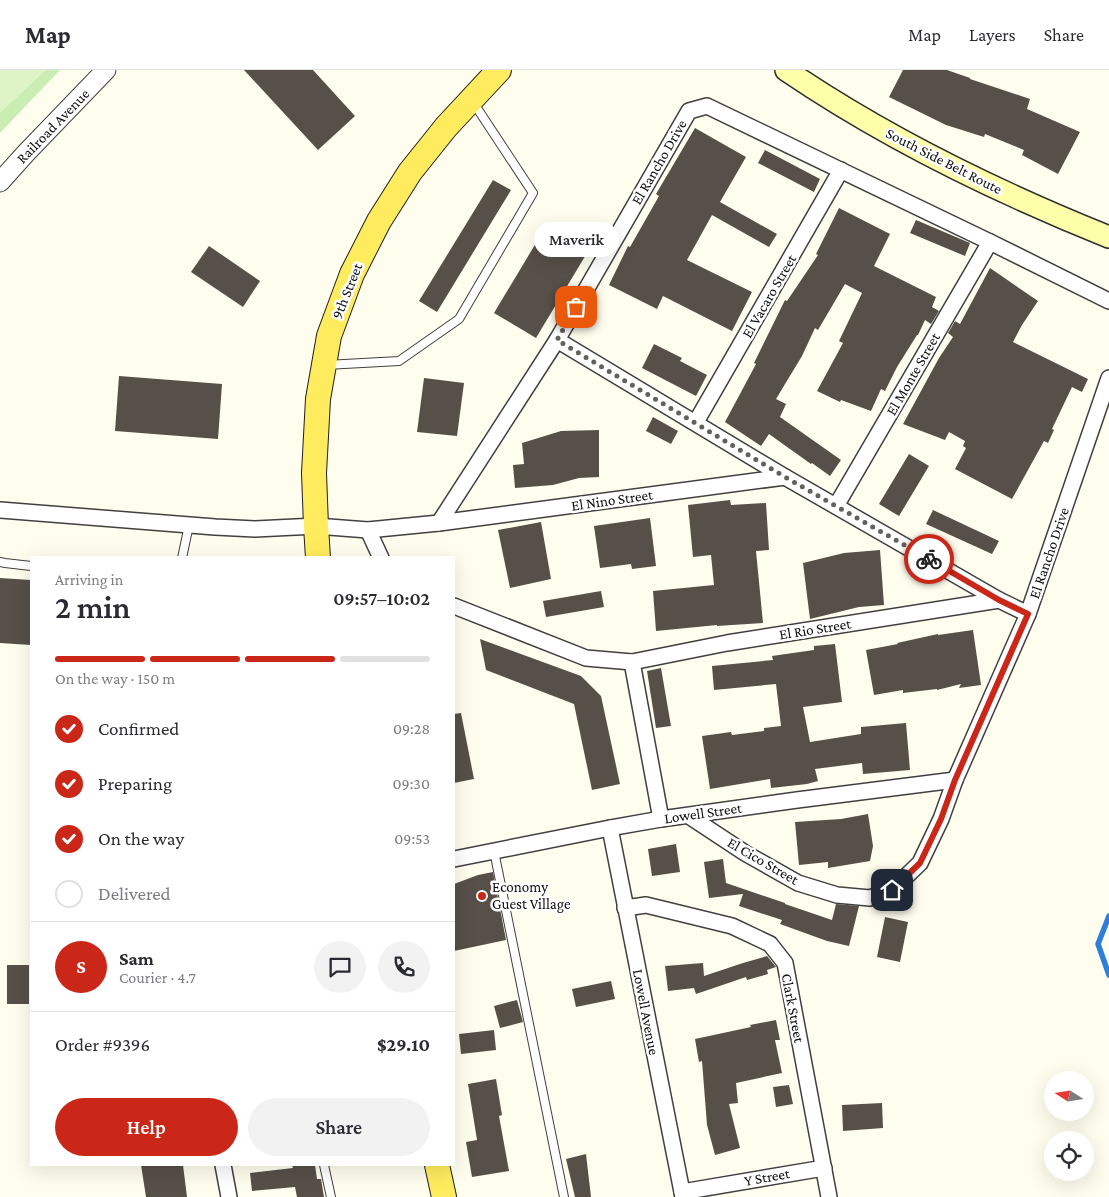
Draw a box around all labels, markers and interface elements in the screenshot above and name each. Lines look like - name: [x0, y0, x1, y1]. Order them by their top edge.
- text: Map: [25, 21, 71, 48]
- text: Map: [908, 25, 941, 45]
- text: Layers: [969, 25, 1016, 45]
- text: Share: [1044, 25, 1084, 45]
- street label: Railroad Avenue: [13, 85, 93, 167]
- street label: El Rancho Drive: [628, 116, 690, 207]
- street label: South Side Belt Route: [883, 125, 1005, 197]
- callout: Maverik: [534, 222, 618, 257]
- text: Maverik: [549, 231, 604, 248]
- street label: El Vacaro Street: [739, 251, 800, 340]
- street label: 9th Street: [329, 260, 366, 321]
- pin: [555, 286, 597, 328]
- icon: bag: [562, 293, 590, 321]
- street label: El Monte Street: [883, 329, 944, 418]
- street label: El Nino Street: [570, 486, 655, 514]
- street label: El Rancho Drive: [1026, 505, 1072, 601]
- courier: [904, 534, 954, 584]
- icon: bike: [915, 545, 943, 573]
- text: Arriving in: [55, 571, 123, 588]
- text: 09:57–10:02: [333, 588, 430, 609]
- text: 2 min: [55, 589, 130, 625]
- street label: El Rio Street: [778, 615, 853, 643]
- text: On the way · 150 m: [55, 670, 175, 687]
- icon: check: [55, 715, 83, 743]
- text: Confirmed: [98, 718, 179, 739]
- text: 09:28: [393, 720, 430, 737]
- icon: check: [55, 770, 83, 798]
- text: Preparing: [98, 773, 172, 794]
- text: 09:30: [393, 775, 430, 792]
- street label: Lowell Street: [663, 799, 744, 826]
- icon: check: [55, 825, 83, 853]
- text: On the way: [98, 828, 184, 849]
- text: 09:53: [394, 830, 430, 847]
- street label: El Cico Street: [725, 834, 802, 888]
- pin: [871, 869, 913, 911]
- icon: home: [878, 876, 906, 904]
- place label: Economy Guest Village: [492, 879, 571, 913]
- text: Delivered: [98, 883, 171, 904]
- marker: Economy Guest Village: [476, 890, 488, 902]
- button: chat: [314, 941, 366, 993]
- button: phone: [378, 941, 430, 993]
- text: Sam: [119, 948, 154, 969]
- text: S: [76, 956, 86, 977]
- street label: Lowell Avenue: [630, 968, 662, 1057]
- text: Courier · 4.7: [119, 969, 196, 986]
- street label: Clark Street: [778, 972, 808, 1045]
- text: Order #9396: [55, 1034, 150, 1055]
- text: $29.10: [377, 1034, 430, 1055]
- north arrow: [1044, 1071, 1094, 1121]
- map controls: [1044, 1071, 1094, 1181]
- button: Help: [55, 1098, 238, 1156]
- button: Share: [248, 1098, 430, 1156]
- button: locate: [1044, 1131, 1094, 1181]
- street label: Y Street: [743, 1165, 792, 1189]

